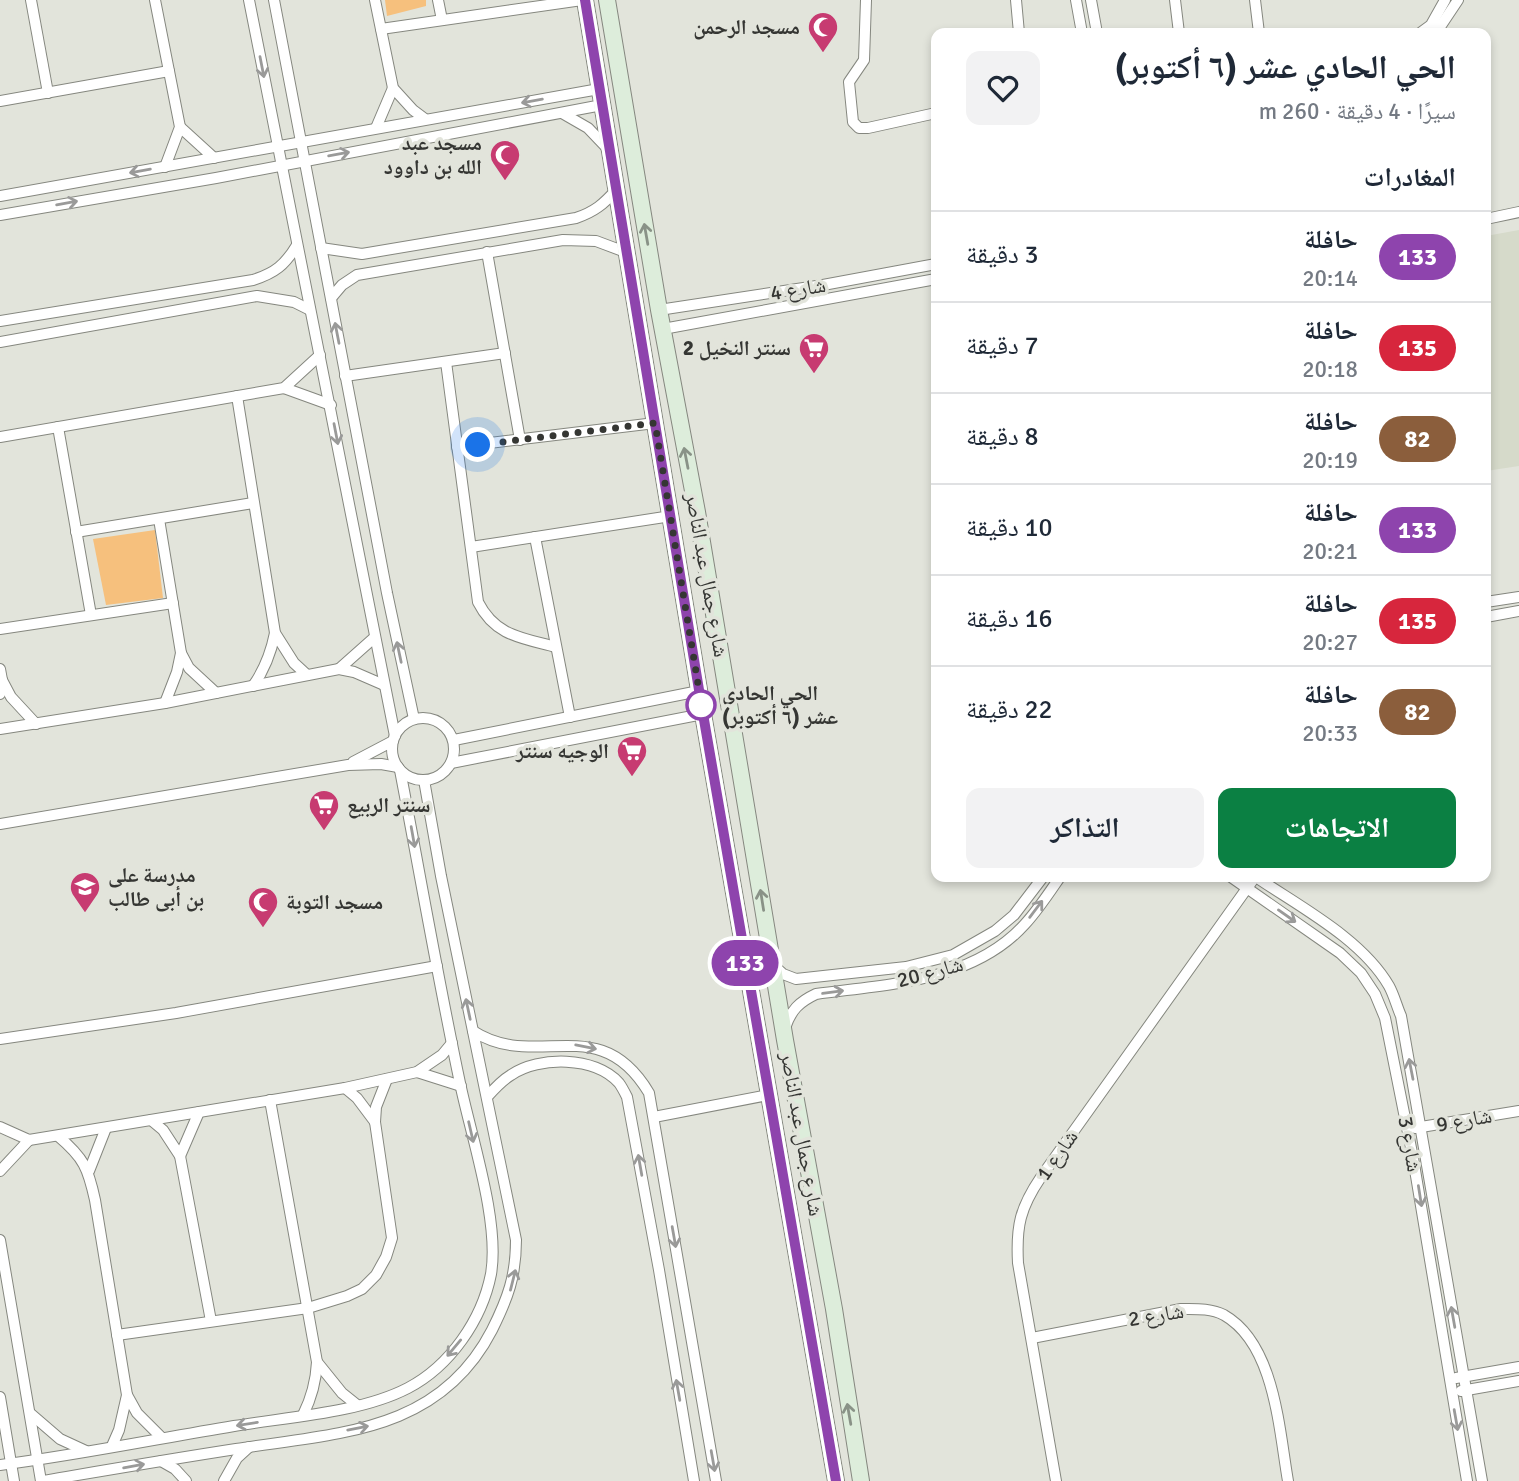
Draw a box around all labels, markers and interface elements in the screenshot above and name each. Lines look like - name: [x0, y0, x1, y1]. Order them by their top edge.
- mosque icon: مسجد الرحمن: [806, 10, 840, 54]
- place label: مسجد الرحمن: [693, 14, 800, 40]
- text: الحي الحادي عشر (٦ أكتوبر): [1115, 47, 1456, 88]
- button: heart: [966, 51, 1040, 125]
- one-way arrow: [256, 55, 270, 78]
- one-way arrow: [521, 95, 544, 108]
- text: سيرًا · 4 دقيقة · 260 m: [1259, 97, 1456, 126]
- place label: مسجد عبد الله بن داوود: [384, 130, 482, 180]
- mosque icon: مسجد عبد الله بن داوود: [488, 138, 522, 182]
- one-way arrow: [327, 146, 350, 160]
- text: المغادرات: [1364, 162, 1456, 194]
- one-way arrow: [129, 165, 151, 178]
- one-way arrow: [55, 196, 78, 209]
- one-way arrow: [639, 223, 652, 246]
- text: حافلة: [1304, 224, 1358, 256]
- text: 3 دقيقة: [966, 239, 1039, 271]
- text: 133: [1398, 242, 1437, 272]
- text: 20:14: [1302, 264, 1358, 293]
- street label: شارع 4: [768, 272, 828, 306]
- text: حافلة: [1304, 315, 1358, 347]
- one-way arrow: [330, 322, 343, 345]
- text: 7 دقيقة: [966, 330, 1039, 362]
- supermarket icon: سنتر النخيل 2: [797, 331, 831, 375]
- text: 135: [1398, 333, 1437, 363]
- place label: سنتر النخيل 2: [683, 335, 791, 361]
- text: 20:18: [1302, 355, 1358, 384]
- text: حافلة: [1304, 406, 1358, 438]
- text: 8 دقيقة: [966, 421, 1039, 453]
- one-way arrow: [330, 422, 344, 445]
- text: 82: [1405, 424, 1430, 454]
- your location: [460, 427, 495, 462]
- text: 20:19: [1302, 446, 1358, 475]
- one-way arrow: [679, 447, 693, 470]
- street label: شارع جمال عبد الناصر: [680, 490, 734, 659]
- text: حافلة: [1304, 497, 1358, 529]
- text: 10 دقيقة: [966, 512, 1053, 544]
- text: 133: [1398, 515, 1437, 545]
- text: 20:21: [1302, 537, 1358, 566]
- text: حافلة: [1304, 588, 1358, 620]
- text: 16 دقيقة: [966, 603, 1053, 635]
- text: 135: [1398, 606, 1437, 636]
- text: 20:27: [1302, 628, 1358, 657]
- one-way arrow: [392, 641, 406, 664]
- text: حافلة: [1304, 679, 1358, 711]
- place label: الحي الحادي عشر (٦ أكتوبر): [722, 680, 838, 730]
- marker: الحي الحادي عشر (٦ أكتوبر): [686, 690, 716, 720]
- text: 22 دقيقة: [966, 694, 1053, 726]
- text: 82: [1405, 697, 1430, 727]
- text: 20:33: [1302, 719, 1358, 748]
- supermarket icon: الوجيه سنتر: [615, 734, 649, 778]
- place label: الوجيه سنتر: [515, 738, 609, 764]
- supermarket icon: سنتر الربيع: [307, 788, 341, 832]
- button: التذاكر: [966, 788, 1204, 868]
- button: الاتجاهات: [1218, 788, 1456, 868]
- place label: سنتر الربيع: [347, 792, 430, 819]
- one-way arrow: [407, 825, 420, 848]
- place label: مدرسة على بن أبى طالب: [108, 862, 204, 912]
- school or university icon: مدرسة على بن أبى طالب: [68, 870, 102, 914]
- mosque icon: مسجد التوبة: [246, 885, 280, 929]
- place label: مسجد التوبة: [286, 889, 383, 915]
- one-way arrow: [755, 889, 768, 912]
- one-way arrow: [1029, 900, 1044, 919]
- one-way arrow: [1277, 909, 1296, 923]
- line badge: 133: [705, 940, 785, 986]
- text: 133: [726, 948, 764, 978]
- street label: شارع 20: [894, 951, 966, 993]
- one-way arrow: [821, 985, 844, 998]
- one-way arrow: [461, 998, 475, 1021]
- one-way arrow: [574, 1041, 597, 1054]
- street label: شارع جمال عبد الناصر: [775, 1049, 829, 1218]
- one-way arrow: [1404, 1058, 1418, 1081]
- street label: شارع 9: [1434, 1102, 1494, 1138]
- street label: شارع 3: [1392, 1114, 1428, 1174]
- one-way arrow: [465, 1120, 478, 1143]
- street label: شارع 1: [1030, 1125, 1084, 1185]
- one-way arrow: [633, 1154, 646, 1177]
- one-way arrow: [1413, 1184, 1426, 1206]
- one-way arrow: [668, 1225, 681, 1248]
- one-way arrow: [507, 1269, 520, 1291]
- street label: شارع 2: [1126, 1298, 1186, 1332]
- one-way arrow: [1446, 1306, 1459, 1329]
- one-way arrow: [447, 1339, 462, 1357]
- one-way arrow: [671, 1379, 684, 1402]
- one-way arrow: [842, 1403, 855, 1426]
- one-way arrow: [1450, 1408, 1463, 1431]
- one-way arrow: [236, 1418, 259, 1431]
- one-way arrow: [346, 1421, 369, 1435]
- one-way arrow: [707, 1449, 720, 1472]
- one-way arrow: [122, 1459, 145, 1472]

